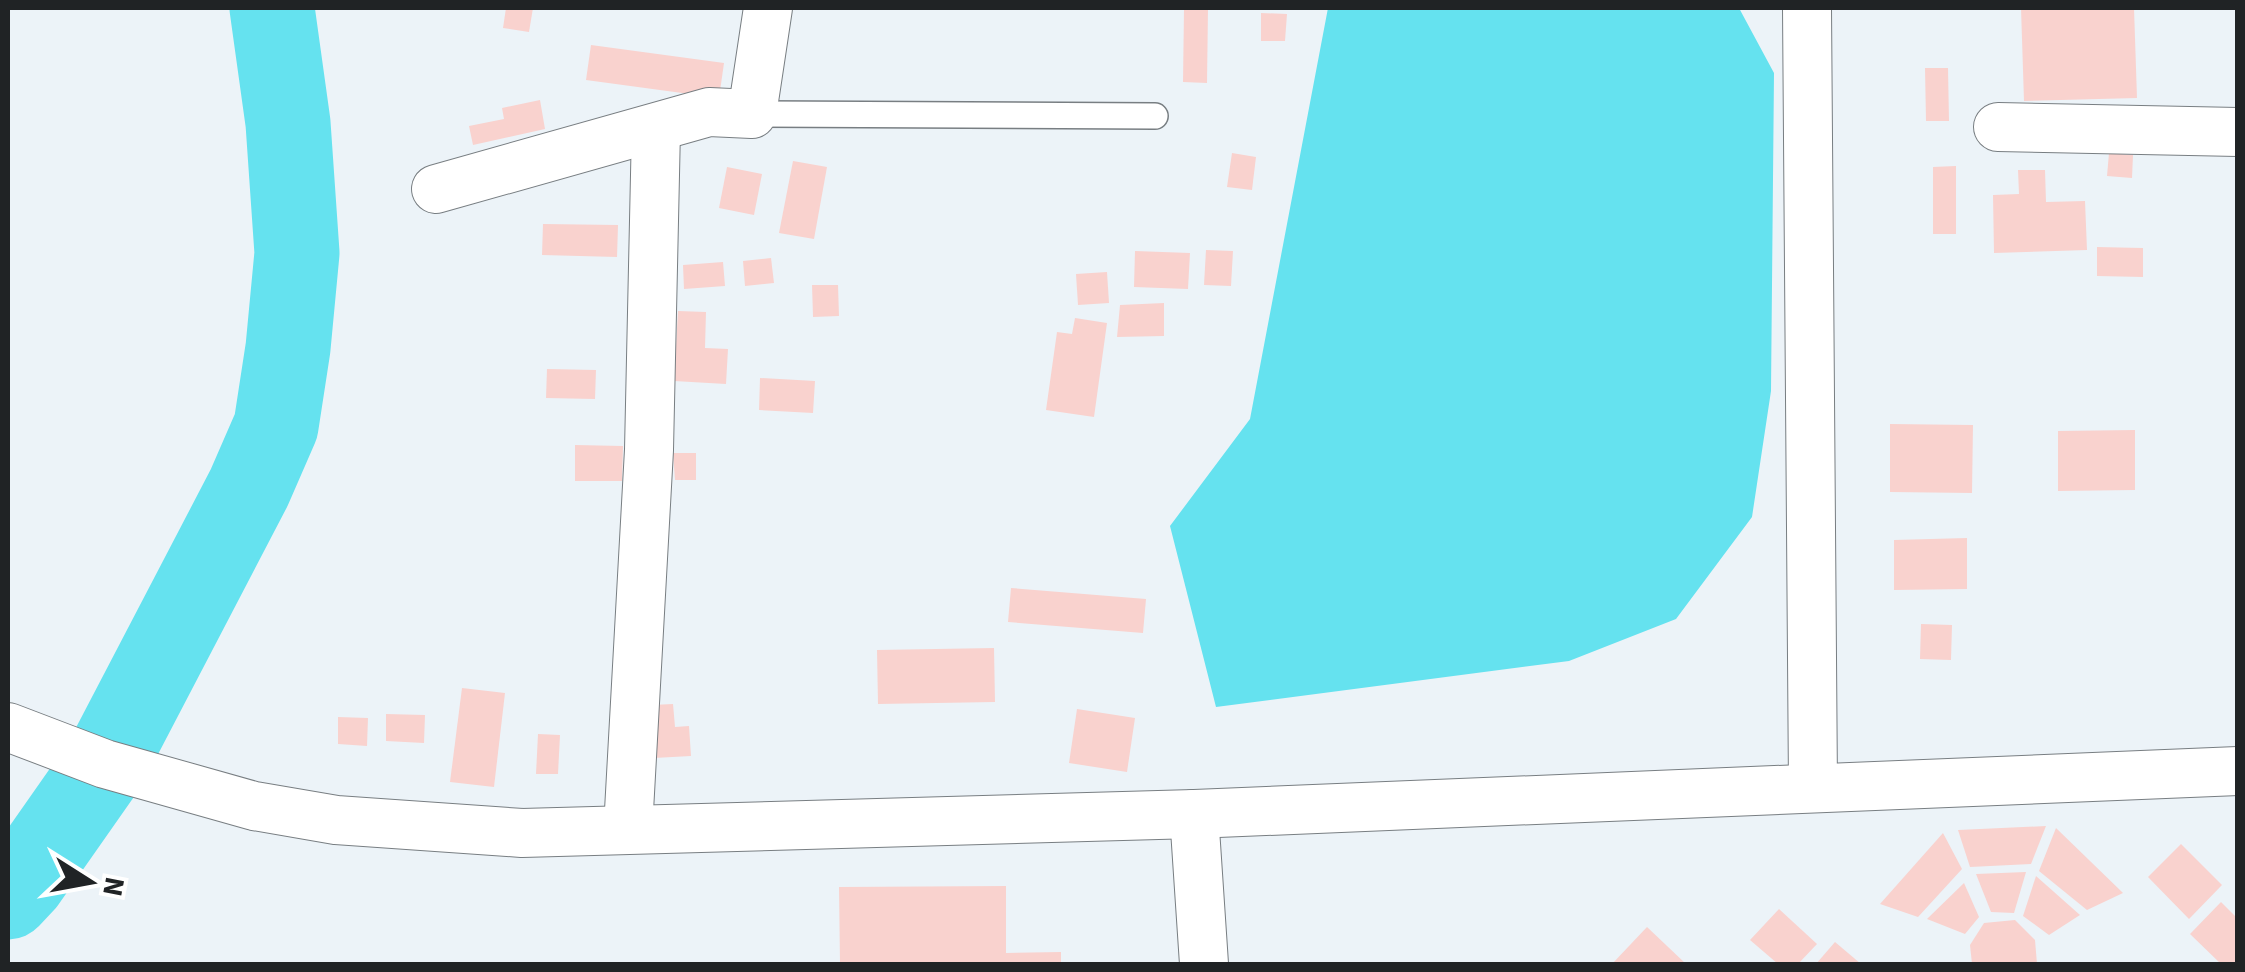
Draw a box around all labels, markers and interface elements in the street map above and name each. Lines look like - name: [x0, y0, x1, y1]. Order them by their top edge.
- north arrow: [40, 832, 140, 932]
- text: N: [92, 874, 135, 900]

